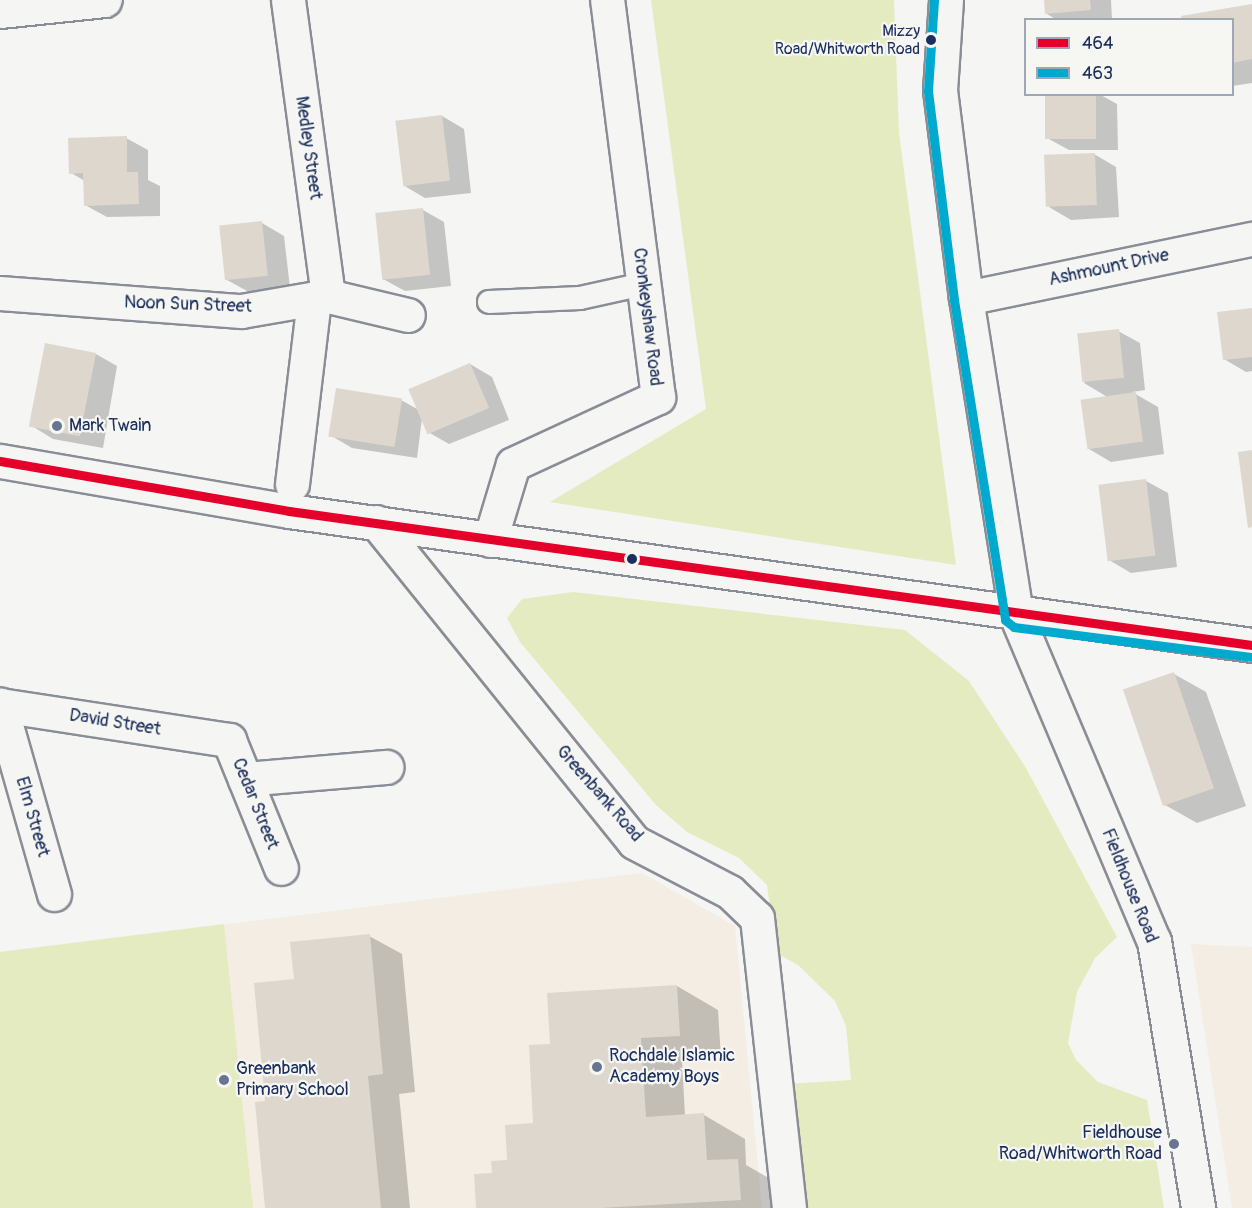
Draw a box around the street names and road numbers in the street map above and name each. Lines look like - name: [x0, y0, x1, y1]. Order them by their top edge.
- street label: Medley Street: [290, 95, 326, 201]
- street label: Ashmount Drive: [1047, 245, 1171, 291]
- street label: Cronkeyshaw Road: [628, 247, 666, 387]
- street label: Noon Sun Street: [124, 292, 252, 318]
- street label: David Street: [68, 705, 162, 741]
- street label: Greenbank Road: [551, 741, 647, 847]
- street label: Cedar Street: [227, 755, 283, 853]
- street label: Elm Street: [10, 774, 54, 860]
- street label: Fieldhouse Road: [1096, 826, 1162, 946]

